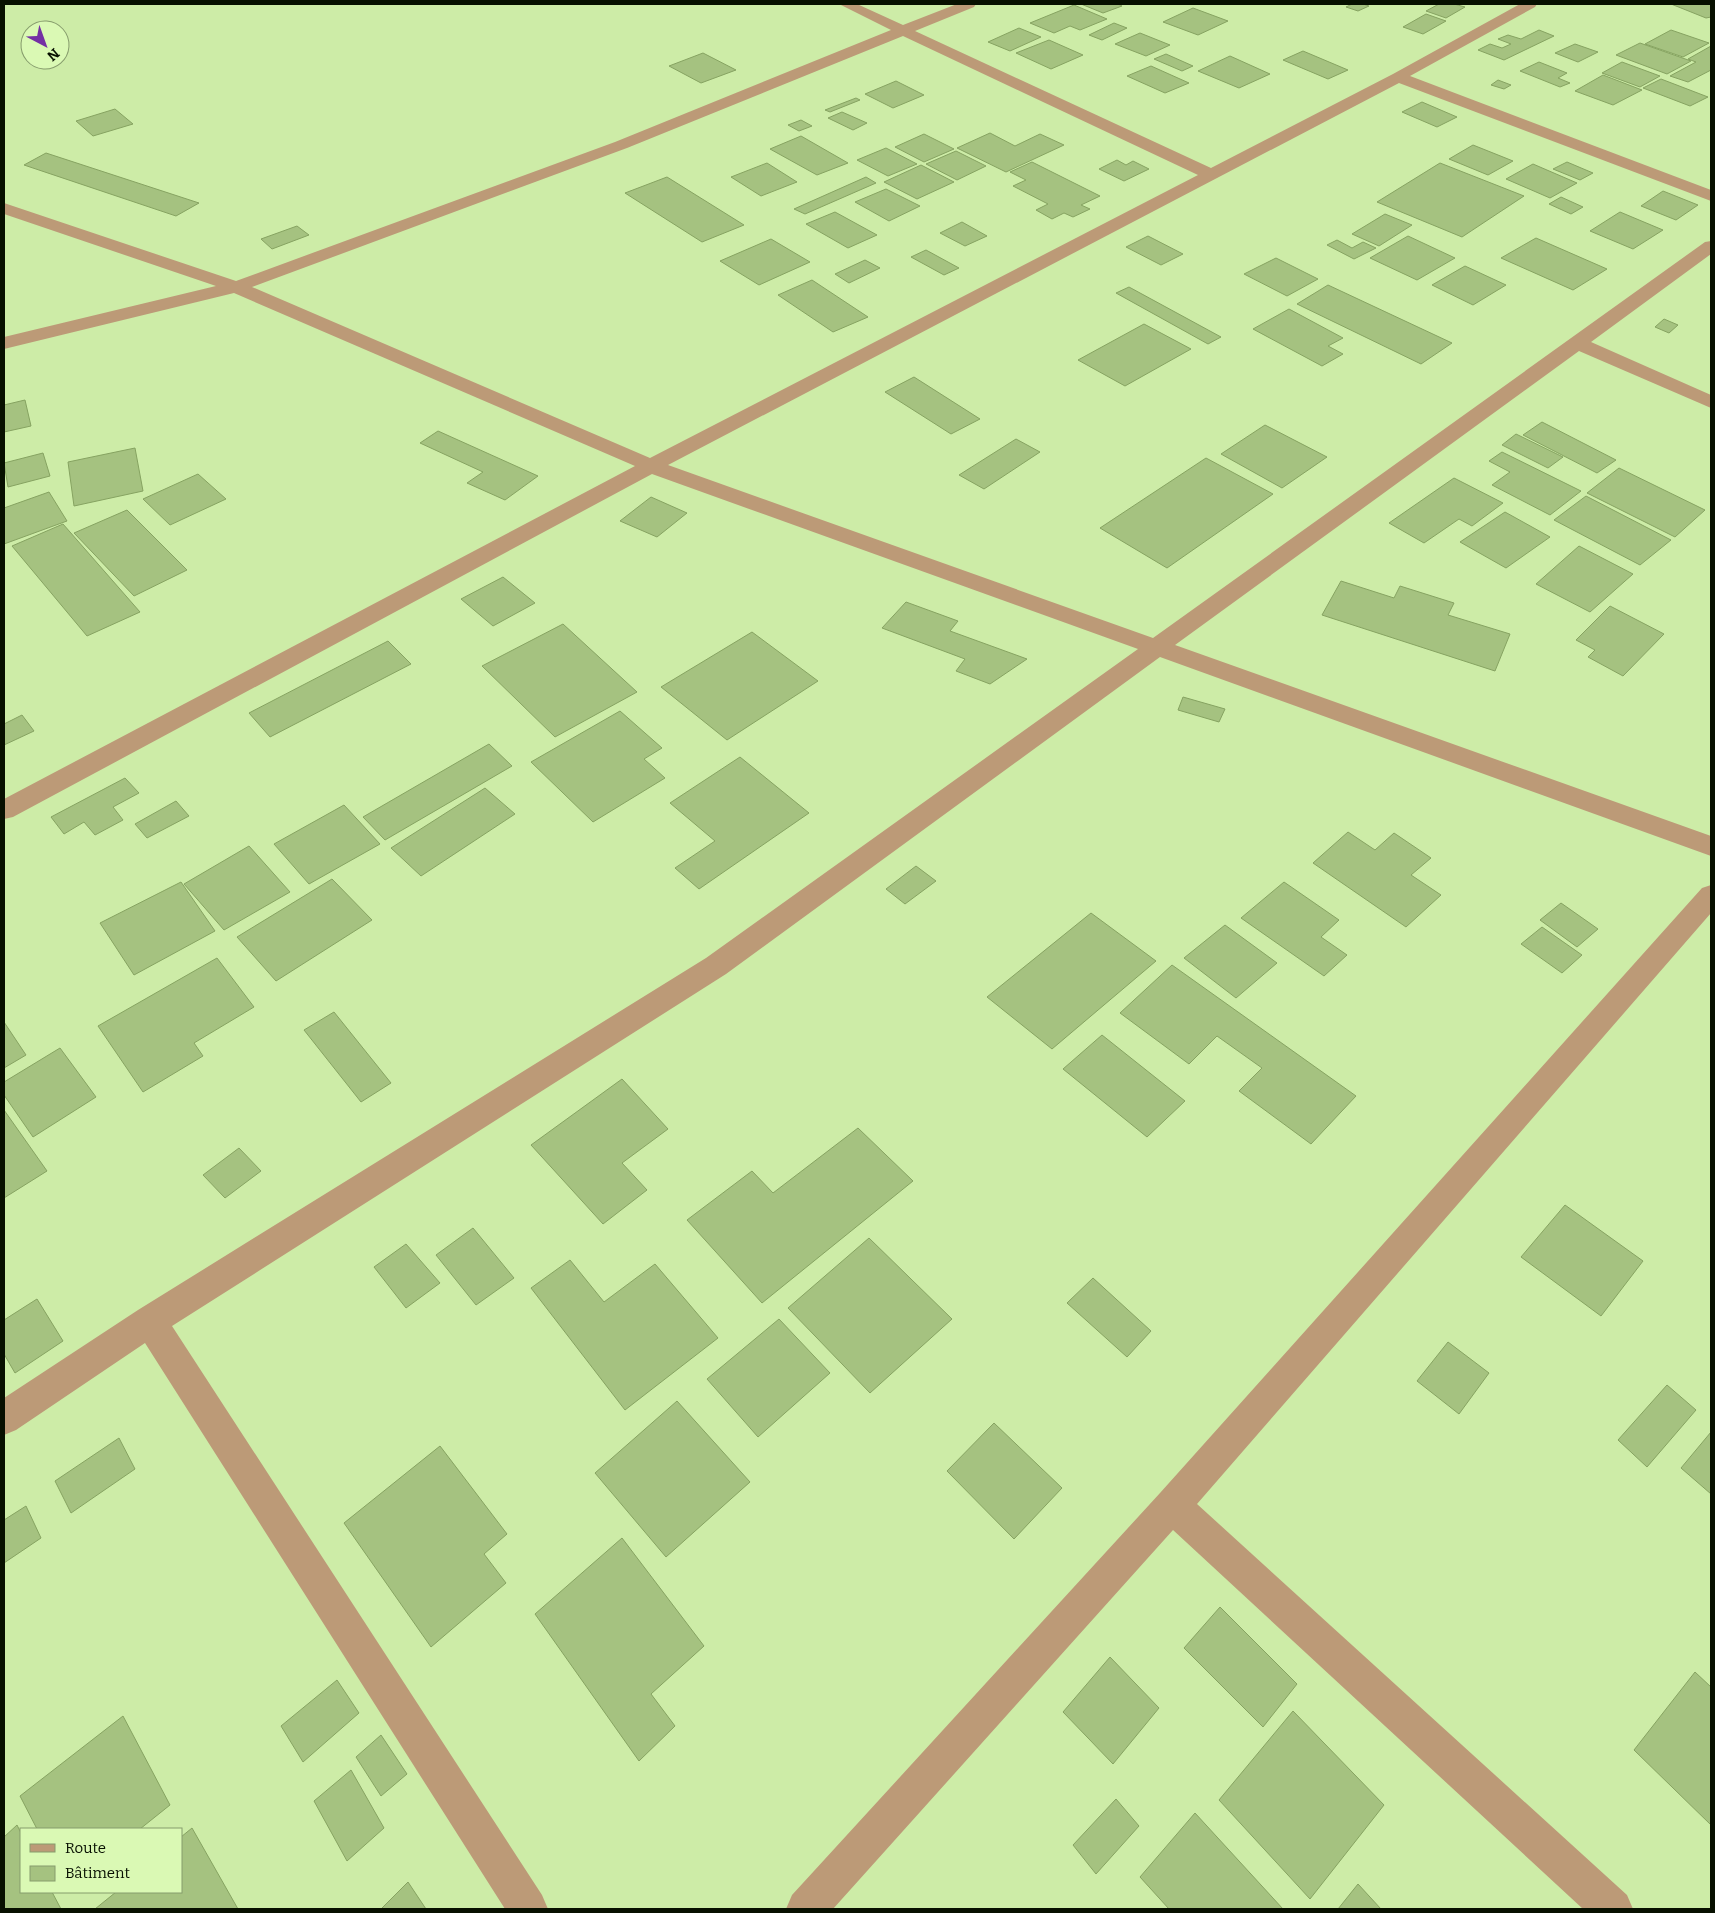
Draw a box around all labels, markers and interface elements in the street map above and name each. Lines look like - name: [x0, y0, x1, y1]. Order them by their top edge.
- north arrow: [20, 20, 70, 70]
- text: N: [43, 44, 63, 65]
- legend: [20, 1828, 182, 1893]
- text: Route: [65, 1839, 106, 1857]
- text: Bâtiment: [65, 1864, 130, 1882]

